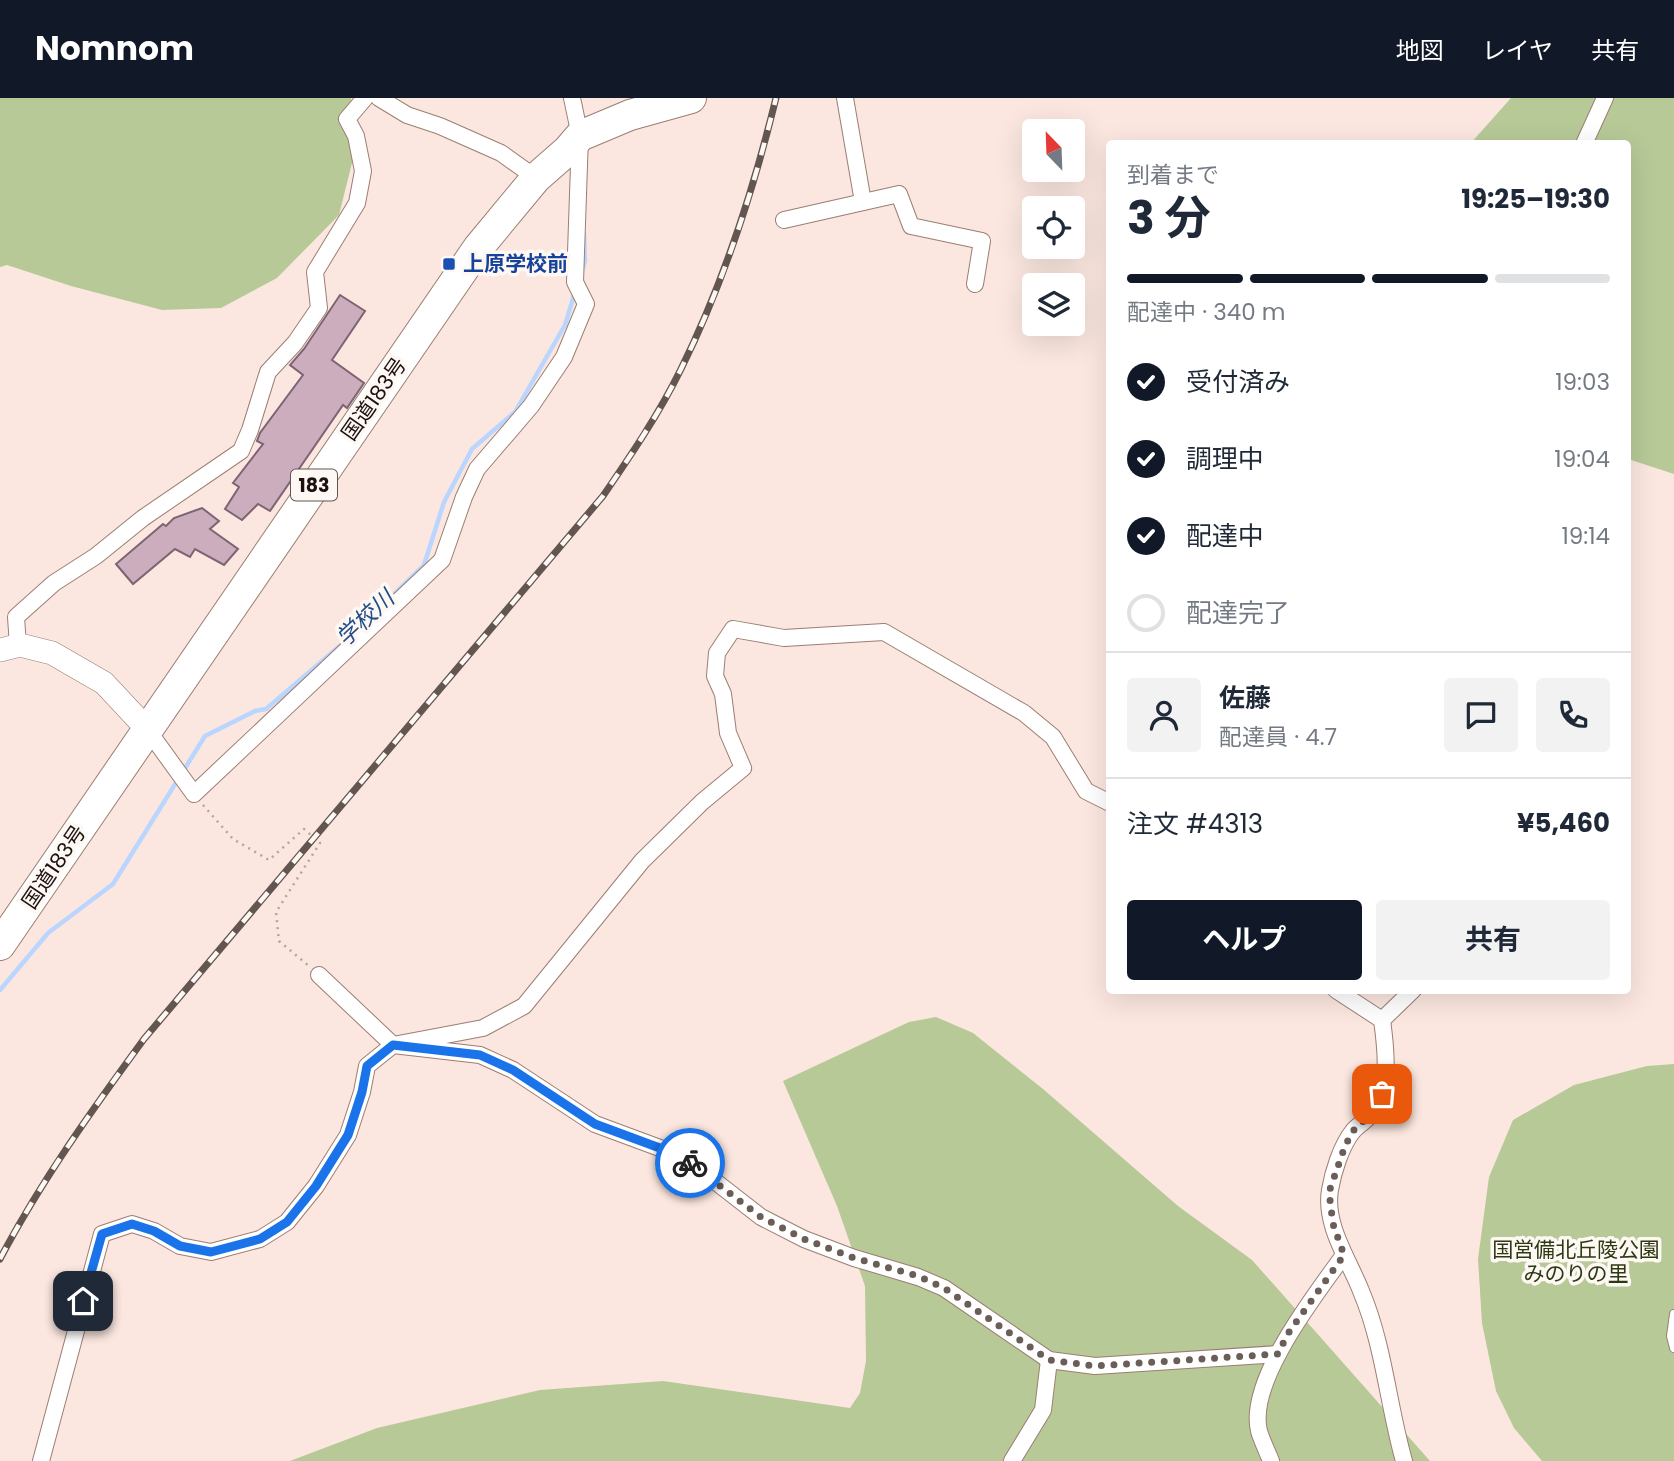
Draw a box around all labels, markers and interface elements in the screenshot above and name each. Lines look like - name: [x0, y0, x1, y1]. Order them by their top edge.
- text: Nomnom: [35, 25, 194, 72]
- text: 地図: [1396, 34, 1444, 67]
- text: レイヤ: [1482, 34, 1553, 67]
- text: 共有: [1591, 34, 1639, 67]
- north arrow: [1022, 119, 1085, 182]
- map controls: [1022, 119, 1085, 336]
- text: 到着まで: [1127, 159, 1219, 191]
- text: 19:25–19:30: [1461, 181, 1610, 217]
- text: 3 分: [1127, 186, 1211, 250]
- button: locate: [1022, 196, 1085, 259]
- place label: 上原学校前: [463, 249, 568, 278]
- marker: 上原学校前: [441, 256, 457, 272]
- button: layers: [1022, 273, 1085, 336]
- text: 配達中 · 340 m: [1127, 296, 1285, 328]
- street label: 国道183号: [334, 351, 413, 446]
- icon: check: [1127, 363, 1165, 401]
- text: 受付済み: [1186, 364, 1290, 400]
- text: 19:03: [1555, 366, 1610, 398]
- icon: check: [1127, 440, 1165, 478]
- text: 調理中: [1186, 441, 1264, 477]
- text: 19:04: [1554, 443, 1610, 475]
- road number: 183: [291, 470, 337, 500]
- icon: check: [1127, 517, 1165, 555]
- text: 配達中: [1186, 518, 1264, 554]
- text: 19:14: [1561, 520, 1610, 552]
- water label: 学校川: [329, 581, 403, 653]
- text: 配達完了: [1186, 595, 1290, 631]
- button: person: [1127, 678, 1201, 752]
- button: chat: [1444, 678, 1518, 752]
- button: phone: [1536, 678, 1610, 752]
- text: 佐藤: [1219, 680, 1271, 716]
- text: 配達員 · 4.7: [1219, 721, 1337, 753]
- text: ¥5,460: [1517, 805, 1610, 841]
- text: 注文 #4313: [1127, 806, 1263, 842]
- street label: 国道183号: [15, 819, 92, 914]
- button: ヘルプ: [1127, 900, 1362, 980]
- button: 共有: [1376, 900, 1610, 980]
- pin: [1352, 1064, 1412, 1124]
- icon: bag: [1363, 1075, 1401, 1113]
- courier: [655, 1128, 725, 1198]
- icon: bike: [671, 1144, 709, 1182]
- park label: 国営備北丘陵公園 みのりの里: [1492, 1235, 1660, 1288]
- pin: [53, 1271, 113, 1331]
- icon: home: [64, 1282, 102, 1320]

